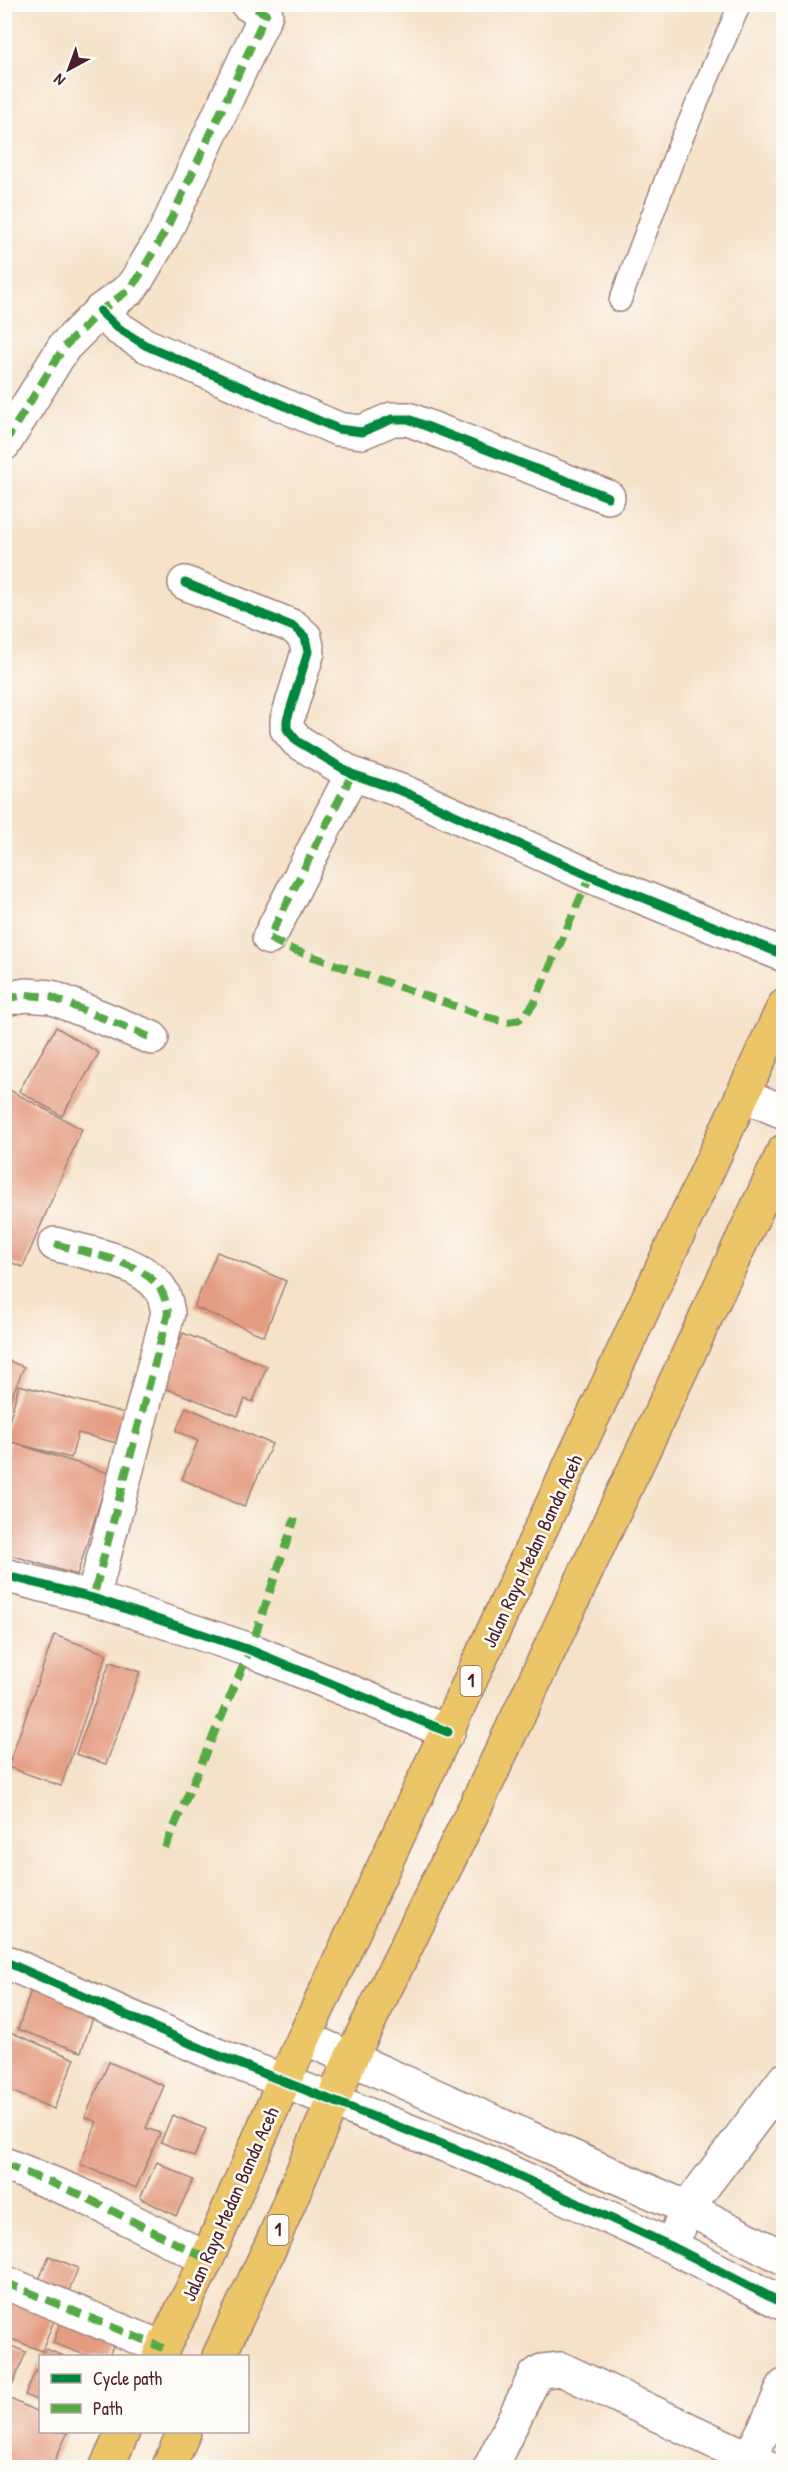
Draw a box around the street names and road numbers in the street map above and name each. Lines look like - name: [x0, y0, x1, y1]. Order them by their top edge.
- street label: Jalan Raya Medan Banda Aceh: [475, 1450, 588, 1652]
- road number: 1: [460, 1666, 482, 1696]
- street label: Jalan Raya Medan Banda Aceh: [174, 2102, 285, 2305]
- road number: 1: [268, 2215, 288, 2245]

